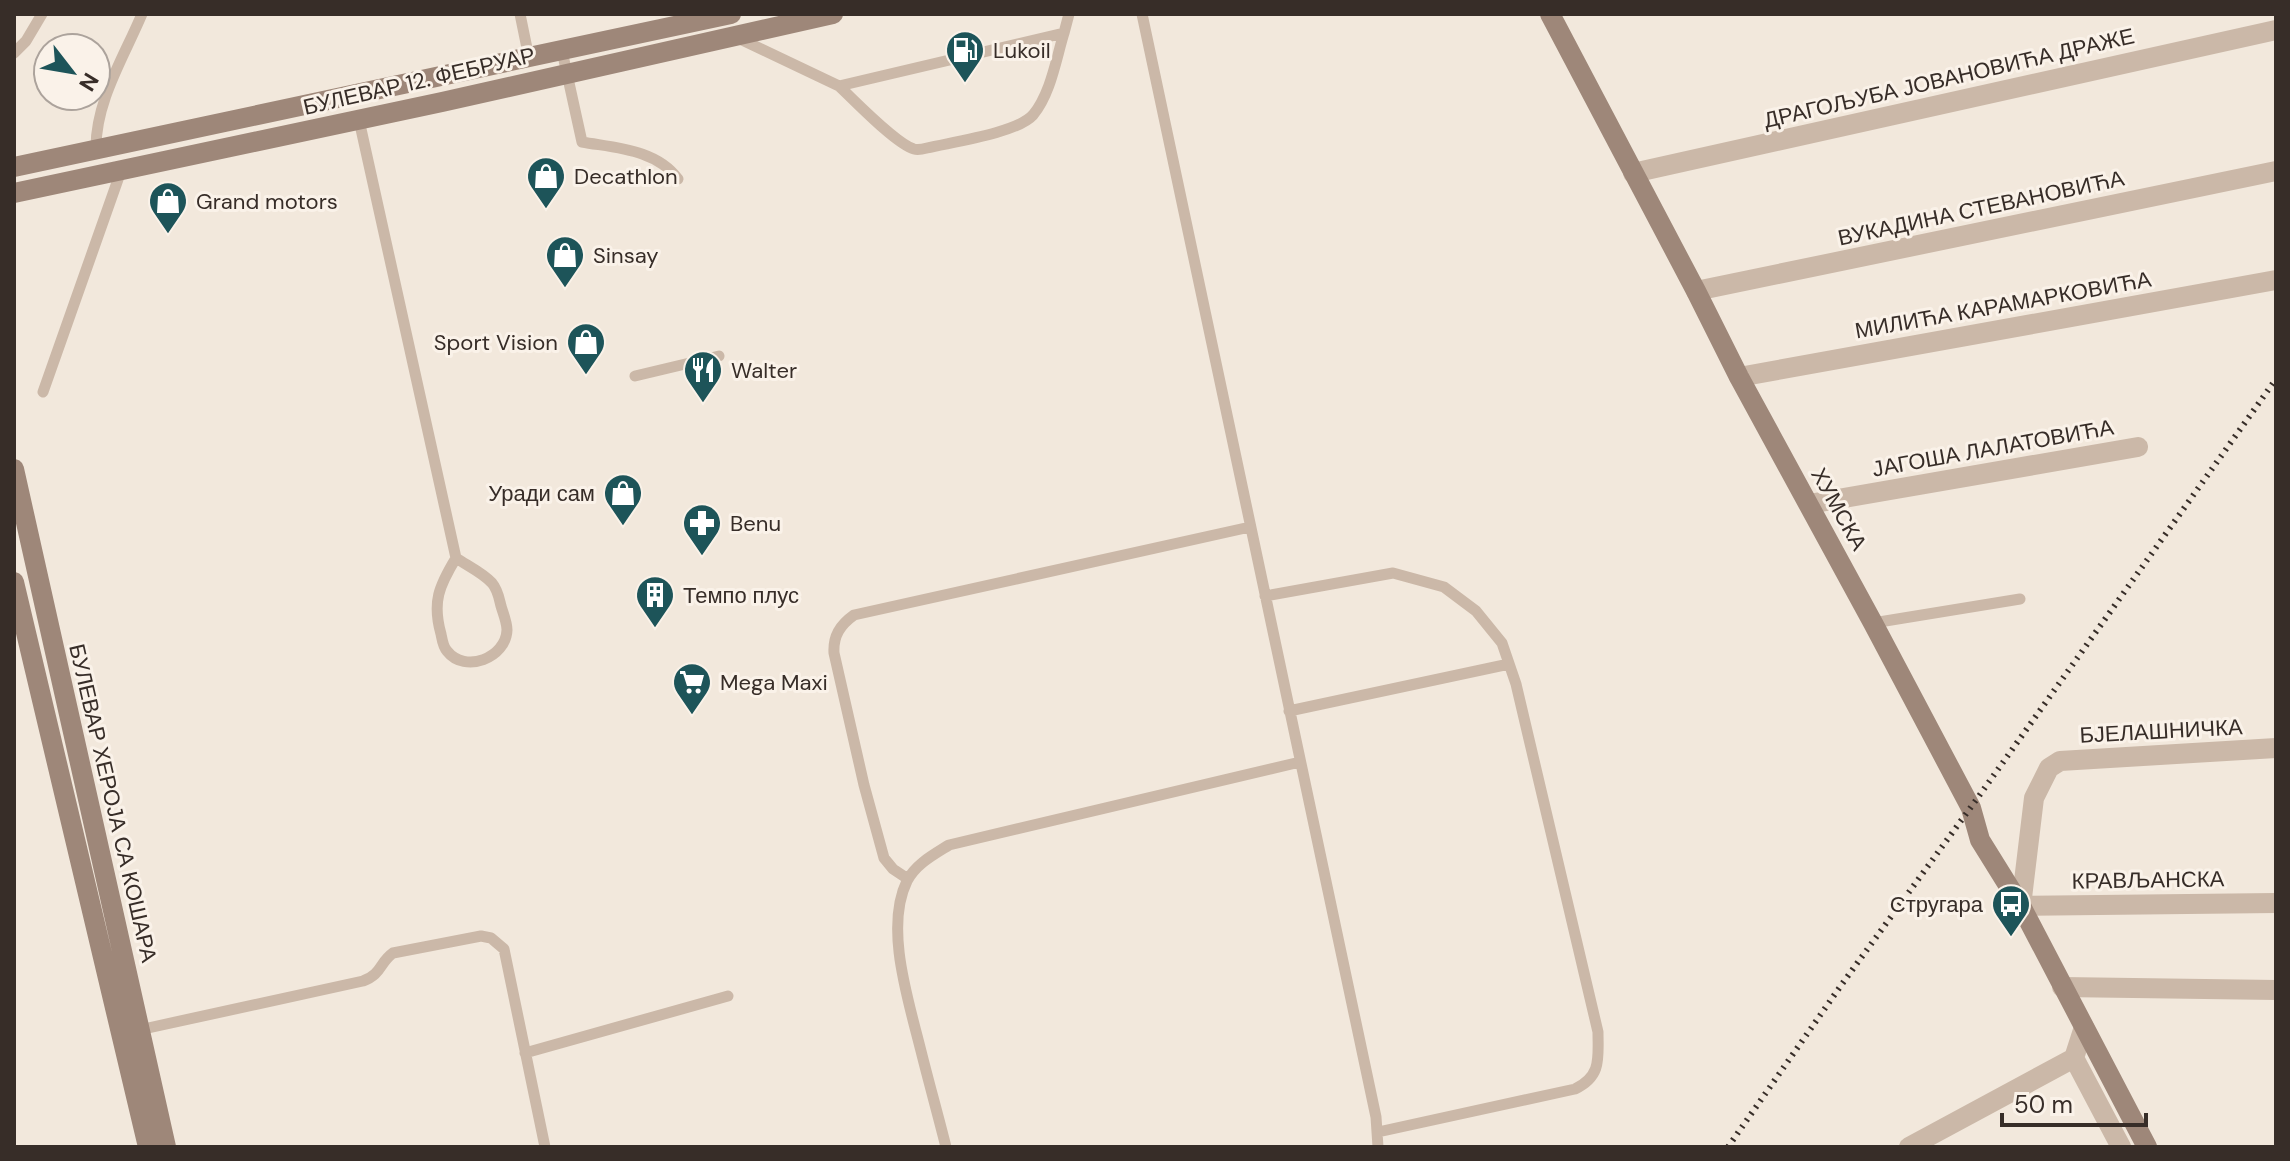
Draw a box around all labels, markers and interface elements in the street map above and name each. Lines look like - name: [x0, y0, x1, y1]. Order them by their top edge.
- street label: ДРАГОЉУБА ЈОВАНОВИЋА ДРАЖЕ: [1761, 21, 2137, 135]
- fuel station icon: Lukoil: [944, 29, 986, 84]
- north arrow: [32, 32, 112, 112]
- place label: Lukoil: [993, 36, 1051, 65]
- street label: БУЛЕВАР 12. ФЕБРУАР: [300, 40, 538, 122]
- text: N: [72, 68, 105, 96]
- shop icon: Decathlon: [525, 155, 567, 210]
- place label: Decathlon: [574, 162, 678, 191]
- street label: ВУКАДИНА СТЕВАНОВИЋА: [1835, 163, 2127, 253]
- shop icon: Grand motors: [147, 180, 189, 235]
- place label: Grand motors: [196, 187, 338, 216]
- shop icon: Sinsay: [544, 234, 586, 289]
- place label: Sinsay: [593, 241, 659, 270]
- street label: МИЛИЋА КАРАМАРКОВИЋА: [1853, 265, 2154, 345]
- shop icon: Sport Vision: [565, 321, 607, 376]
- place label: Sport Vision: [434, 328, 558, 357]
- restaurant icon: Walter: [682, 349, 724, 404]
- place label: Walter: [731, 356, 797, 385]
- street label: ЈАГОША ЛАЛАТОВИЋА: [1870, 412, 2116, 484]
- street label: ХУМСКА: [1804, 462, 1874, 556]
- shop icon: Уради сам: [602, 472, 644, 527]
- place label: Уради сам: [488, 479, 595, 508]
- pharmacy icon: Benu: [681, 502, 723, 557]
- place label: Benu: [730, 509, 781, 538]
- building icon: Темпо плус: [634, 574, 676, 629]
- place label: Темпо плус: [683, 581, 799, 610]
- street label: БУЛЕВАР ХЕРОЈА СА КОШАРА: [62, 641, 164, 965]
- supermarket icon: Mega Maxi: [671, 661, 713, 716]
- place label: Mega Maxi: [720, 668, 828, 697]
- street label: БЈЕЛАШНИЧКА: [2079, 712, 2244, 750]
- street label: КРАВЉАНСКА: [2071, 864, 2225, 896]
- bus stop icon: Стругара: [1990, 883, 2032, 938]
- place label: Стругара: [1890, 890, 1984, 919]
- scale bar: [2002, 1077, 2146, 1127]
- text: 50 m: [2014, 1089, 2073, 1120]

